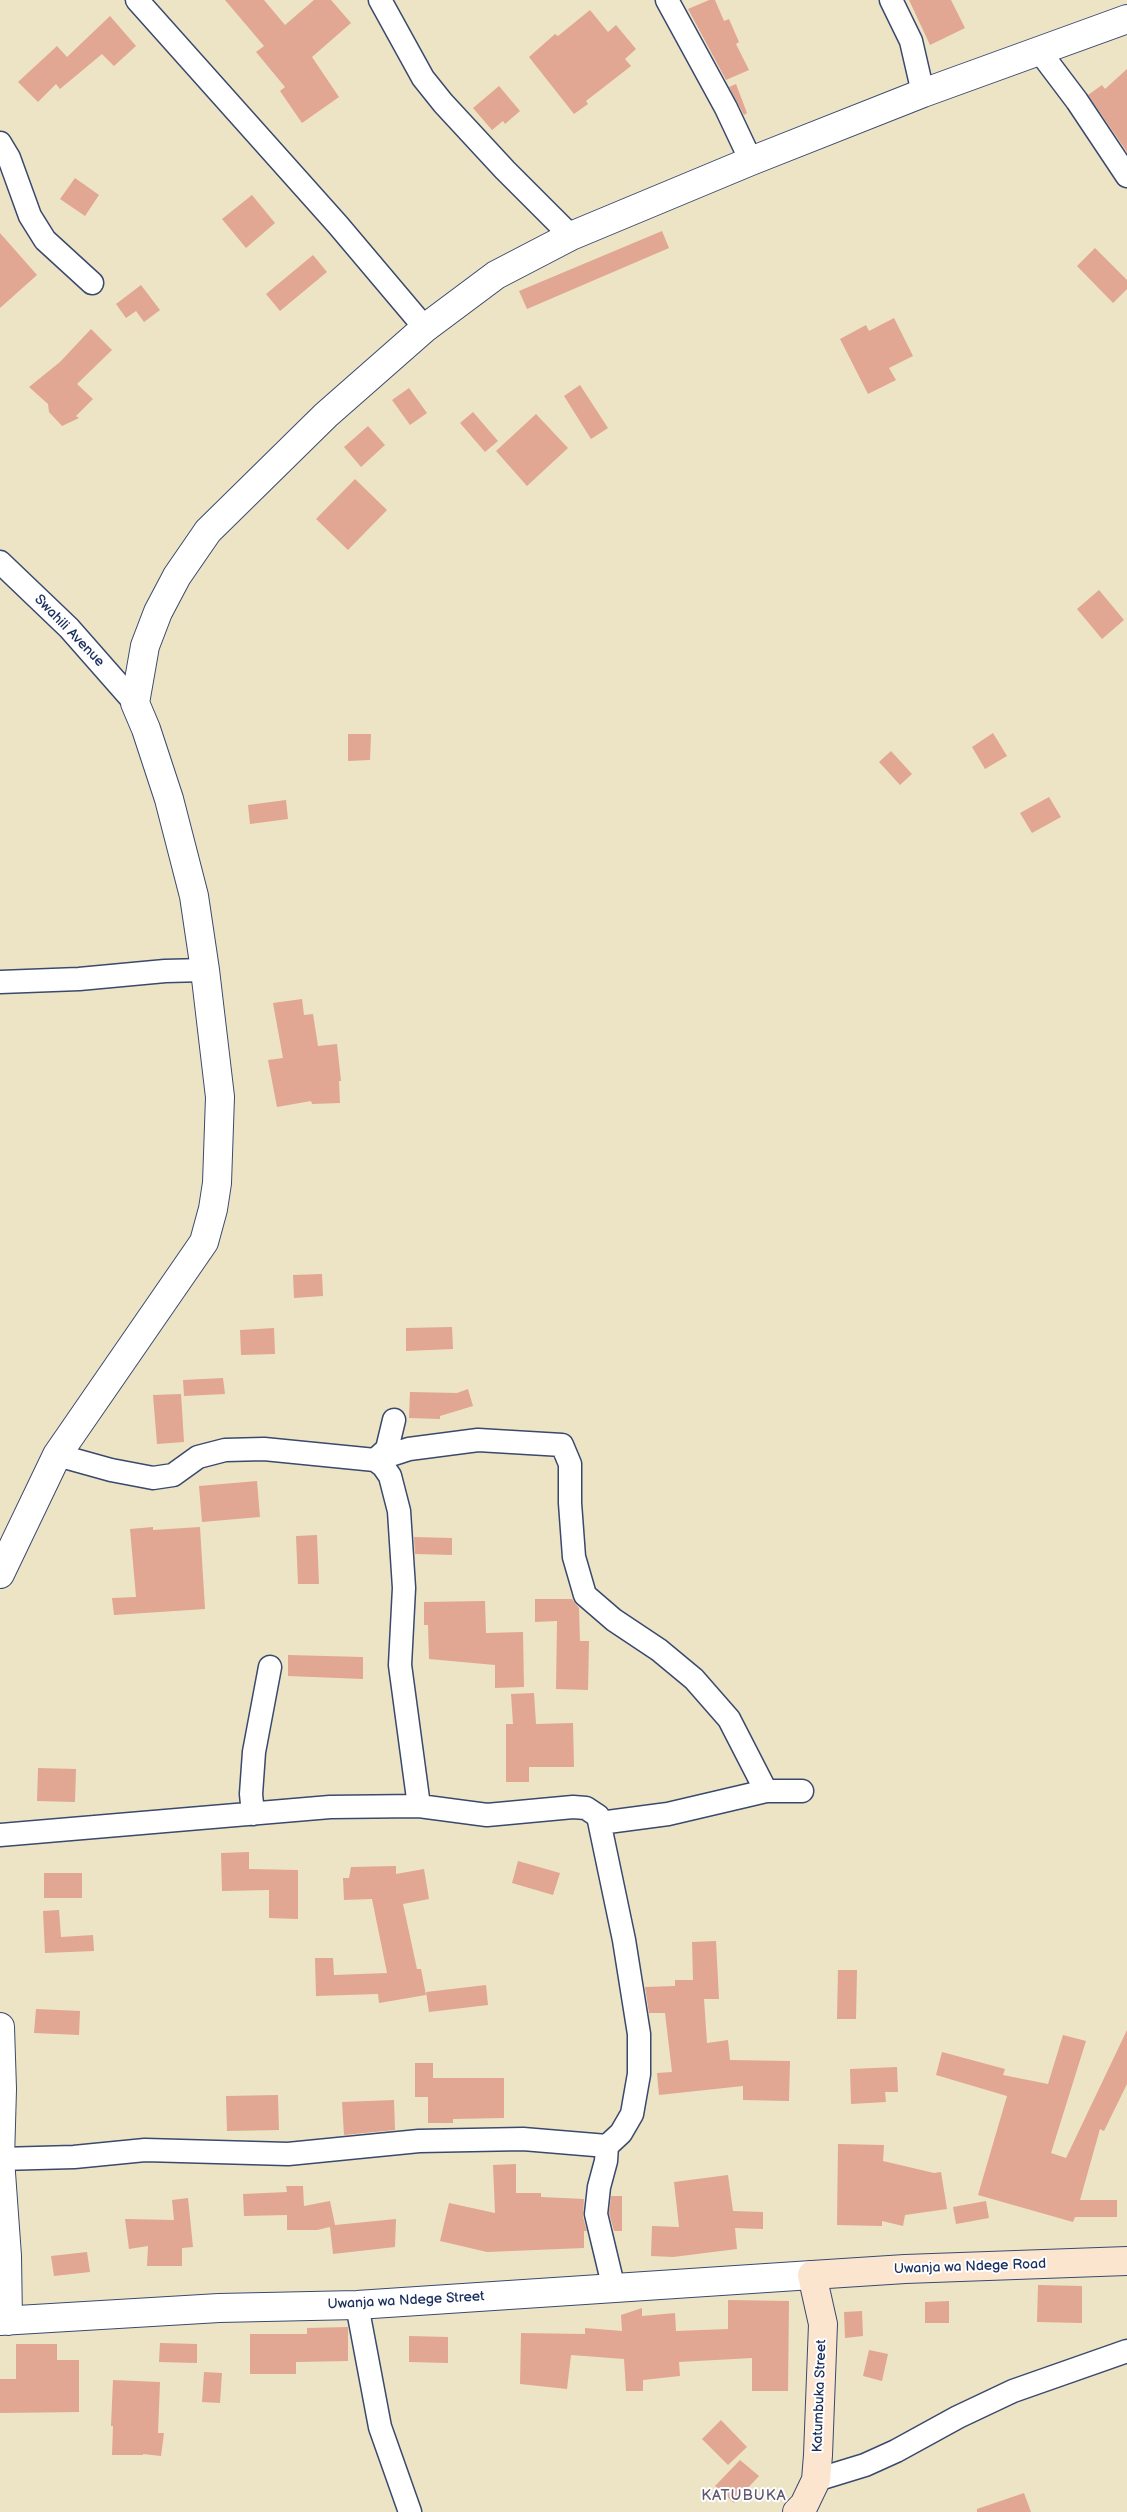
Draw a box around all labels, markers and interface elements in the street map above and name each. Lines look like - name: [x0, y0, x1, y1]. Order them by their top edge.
- street label: Swahili Avenue: [30, 591, 108, 671]
- street label: Uwanja wa Ndege Road: [894, 2256, 1046, 2278]
- street label: Uwanja wa Ndege Street: [327, 2289, 485, 2313]
- street label: Katumbuka Street: [810, 2339, 830, 2453]
- district label: KATUBUKA: [700, 2487, 788, 2505]

